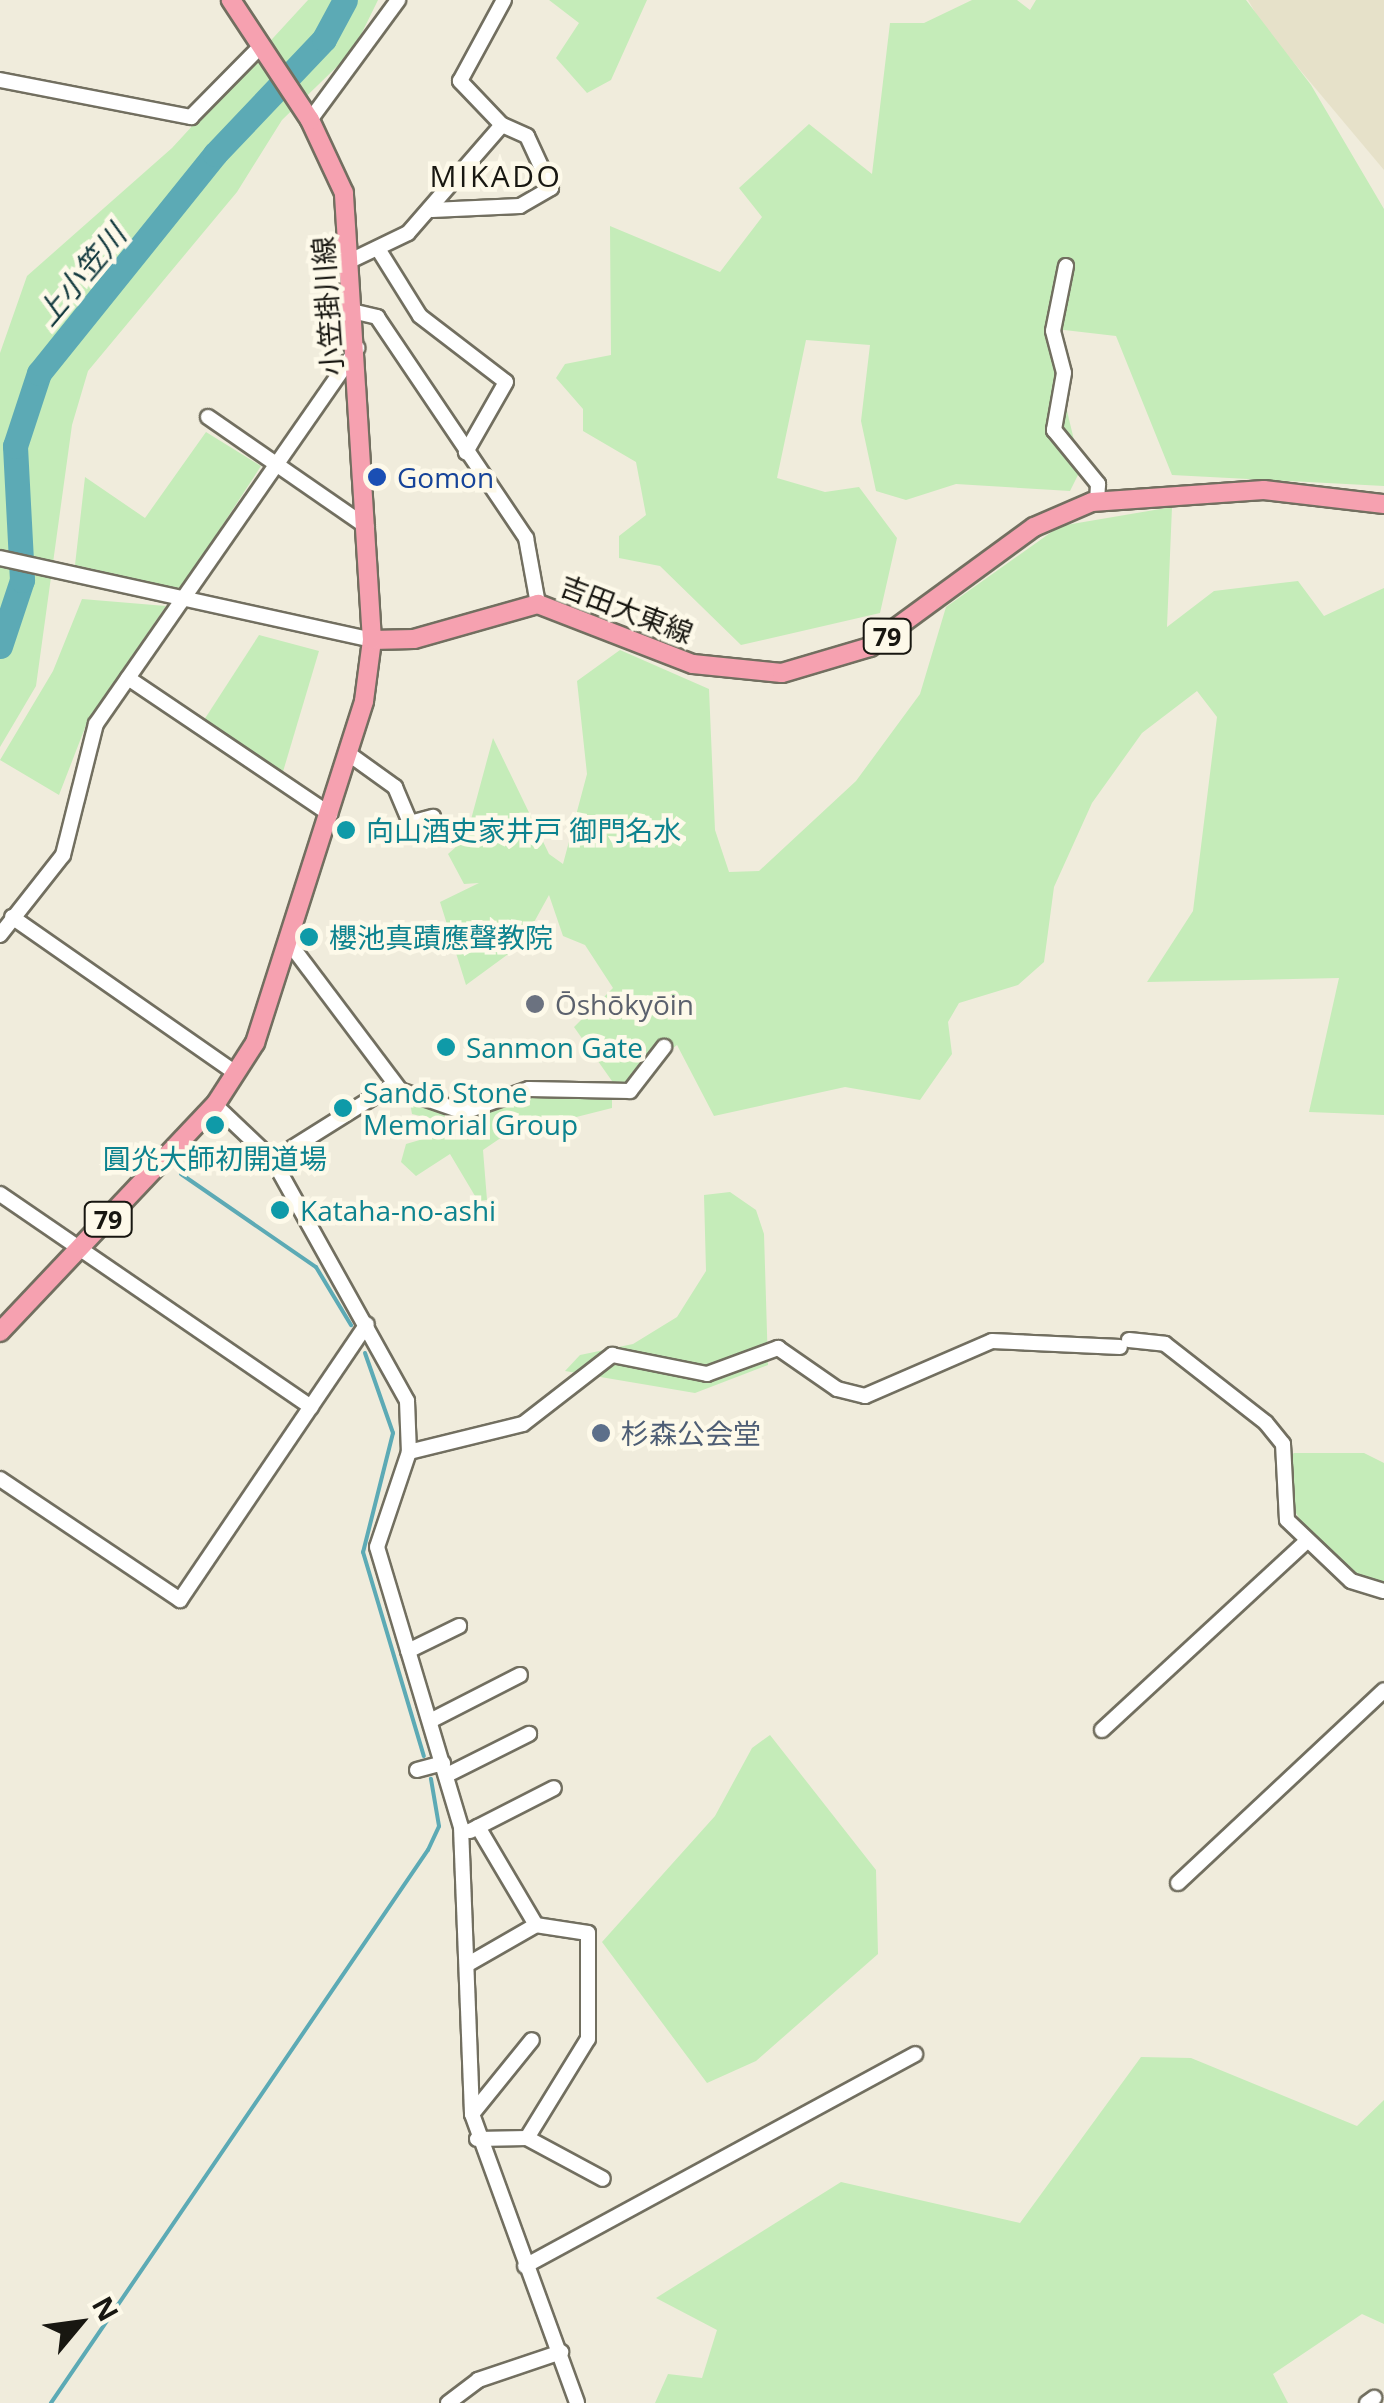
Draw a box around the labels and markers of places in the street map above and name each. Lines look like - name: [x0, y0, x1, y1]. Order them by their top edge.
- place label: Gomon: [397, 460, 494, 494]
- marker: Gomon: [366, 466, 388, 488]
- place label: 向山酒史家井戸 御門名水: [366, 813, 681, 847]
- marker: 向山酒史家井戸 御門名水: [335, 819, 357, 841]
- place label: 櫻池真蹟應聲教院: [329, 920, 553, 954]
- marker: 櫻池真蹟應聲教院: [298, 926, 320, 948]
- place label: Ōshōkyōin: [555, 987, 694, 1021]
- marker: Ōshōkyōin: [524, 993, 546, 1015]
- place label: Sanmon Gate: [466, 1030, 643, 1064]
- marker: Sanmon Gate: [435, 1036, 457, 1058]
- place label: Sandō Stone Memorial Group: [363, 1075, 578, 1141]
- marker: Sandō Stone Memorial Group: [332, 1097, 354, 1119]
- marker: 圓灮大師初開道場: [204, 1114, 226, 1136]
- place label: 圓灮大師初開道場: [103, 1141, 327, 1175]
- place label: Kataha-no-ashi: [300, 1193, 496, 1227]
- marker: Kataha-no-ashi: [269, 1199, 291, 1221]
- place label: 杉森公会堂: [621, 1416, 761, 1450]
- marker: 杉森公会堂: [590, 1422, 612, 1444]

